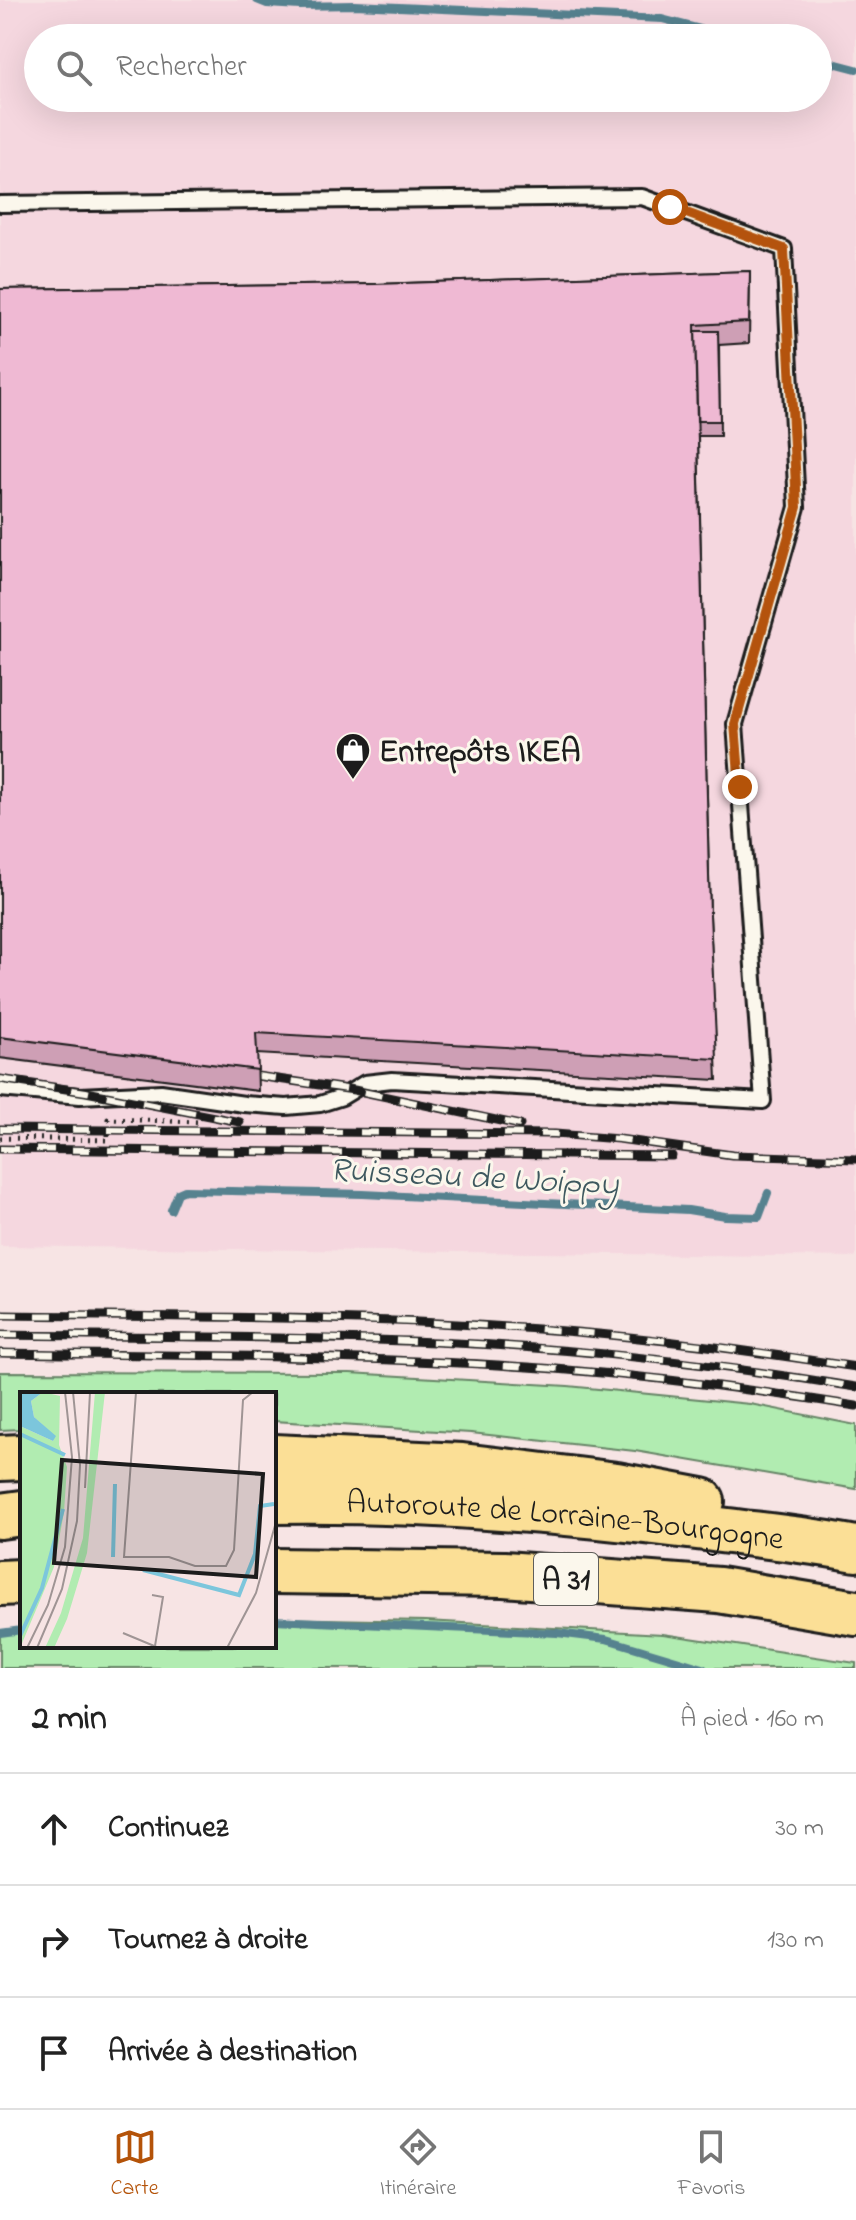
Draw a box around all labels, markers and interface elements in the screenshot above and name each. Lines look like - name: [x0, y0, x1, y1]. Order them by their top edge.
- search box: [24, 24, 832, 112]
- icon: search: [52, 46, 96, 90]
- text: Rechercher: [116, 46, 247, 90]
- route start: [652, 189, 688, 225]
- place label: Entrepôts IKEA: [379, 730, 580, 777]
- shop icon: Entrepôts IKEA: [334, 731, 372, 781]
- route end: [722, 769, 758, 805]
- water label: Ruisseau de Woippy: [328, 1146, 621, 1212]
- inset map: [20, 1392, 276, 1648]
- street label: Autoroute de Lorraine-Bourgogne: [346, 1481, 787, 1565]
- road number: A 31: [534, 1553, 598, 1605]
- text: 2 min: [32, 1695, 107, 1745]
- text: À pied · 160 m: [680, 1701, 824, 1739]
- icon: ahead: [32, 1807, 76, 1851]
- text: Continuez: [108, 1807, 228, 1851]
- text: 30 m: [775, 1810, 824, 1848]
- icon: right: [32, 1919, 76, 1963]
- text: Tournez à droite: [108, 1919, 308, 1963]
- text: 130 m: [767, 1922, 824, 1960]
- icon: arrive: [32, 2031, 76, 2075]
- text: Arrivée à destination: [108, 2031, 357, 2075]
- tab: Carte: [111, 2125, 159, 2205]
- tab: Itinéraire: [380, 2125, 456, 2205]
- tab: Favoris: [677, 2125, 745, 2205]

